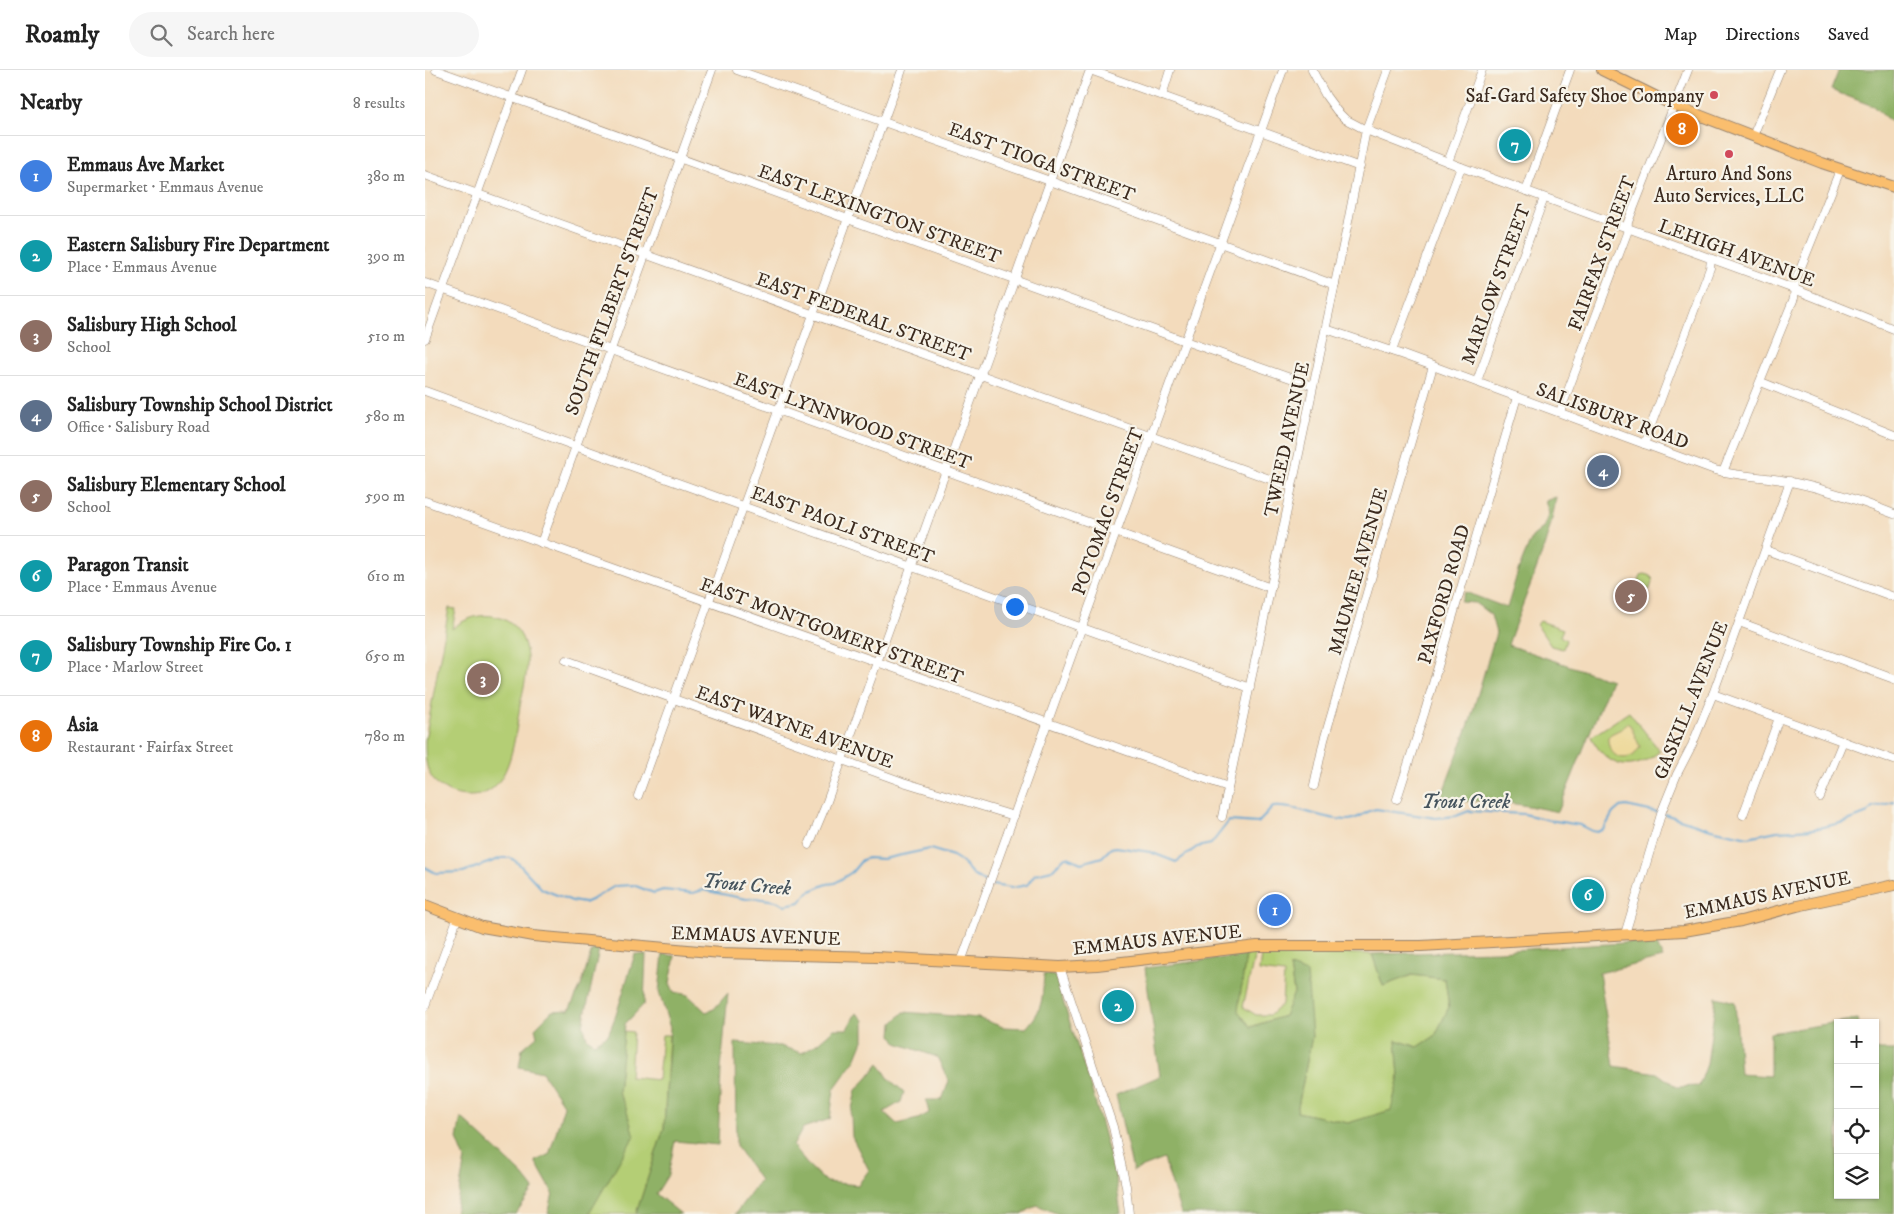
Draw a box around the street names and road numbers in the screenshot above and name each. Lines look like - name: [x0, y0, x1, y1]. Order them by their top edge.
- street label: EAST TIOGA STREET: [945, 118, 1139, 207]
- street label: EAST LEXINGTON STREET: [755, 160, 1005, 269]
- street label: FAIRFAX STREET: [1564, 172, 1641, 334]
- street label: SOUTH FILBERT STREET: [560, 184, 665, 418]
- street label: MARLOW STREET: [1457, 201, 1536, 368]
- street label: LEHIGH AVENUE: [1655, 214, 1818, 292]
- street label: EAST FEDERAL STREET: [753, 268, 975, 367]
- street label: TWEED AVENUE: [1260, 360, 1315, 519]
- street label: EAST LYNNWOOD STREET: [731, 368, 975, 475]
- street label: SALISBURY ROAD: [1533, 378, 1692, 455]
- street label: POTOMAC STREET: [1067, 424, 1150, 598]
- street label: EAST PAOLI STREET: [748, 481, 938, 570]
- street label: MAUMEE AVENUE: [1324, 485, 1393, 658]
- street label: PAXFORD ROAD: [1414, 522, 1475, 667]
- street label: EAST MONTGOMERY STREET: [697, 573, 967, 690]
- street label: GASKILL AVENUE: [1649, 618, 1734, 783]
- street label: EAST WAYNE AVENUE: [692, 681, 896, 774]
- street label: EMMAUS AVENUE: [1682, 867, 1853, 924]
- street label: EMMAUS AVENUE: [1072, 920, 1243, 961]
- street label: EMMAUS AVENUE: [671, 922, 841, 951]

